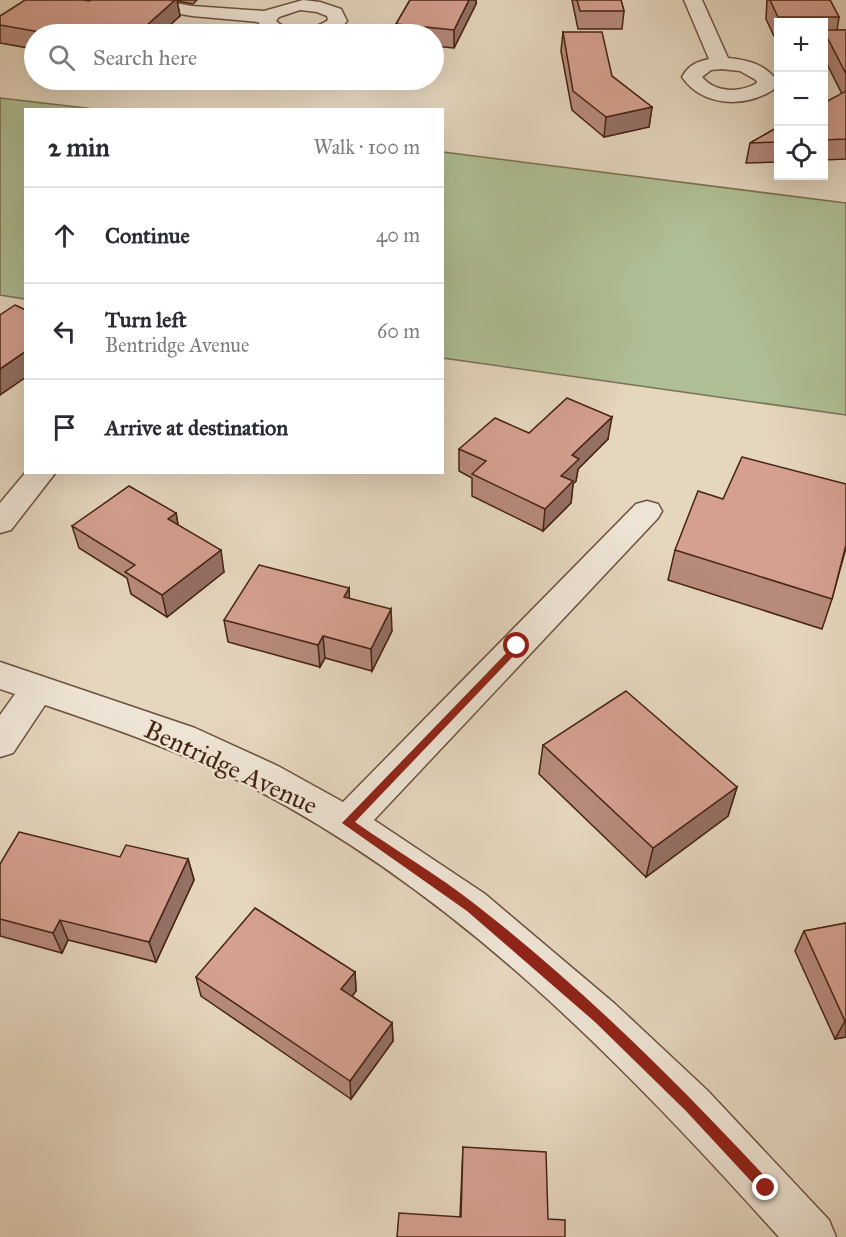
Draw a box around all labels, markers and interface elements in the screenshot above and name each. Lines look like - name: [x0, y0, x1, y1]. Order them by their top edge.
- map controls: [774, 18, 828, 180]
- button: +: [774, 18, 828, 72]
- search box: [24, 24, 444, 90]
- icon: search: [45, 41, 78, 74]
- text: Search here: [93, 44, 197, 71]
- button: −: [774, 72, 828, 126]
- button: locate: [774, 126, 828, 180]
- text: 2 min: [48, 131, 109, 163]
- text: Walk · 100 m: [314, 135, 420, 159]
- icon: ahead: [48, 219, 81, 252]
- text: Continue: [105, 222, 190, 249]
- text: 40 m: [376, 223, 420, 247]
- text: Turn left: [105, 306, 187, 333]
- icon: left: [48, 315, 81, 348]
- text: 60 m: [377, 319, 420, 343]
- text: Bentridge Avenue: [105, 333, 249, 357]
- icon: arrive: [48, 411, 81, 444]
- text: Arrive at destination: [105, 414, 288, 441]
- route start: [503, 632, 529, 658]
- street label: Bentridge Avenue: [139, 713, 323, 821]
- route end: [752, 1174, 778, 1200]

